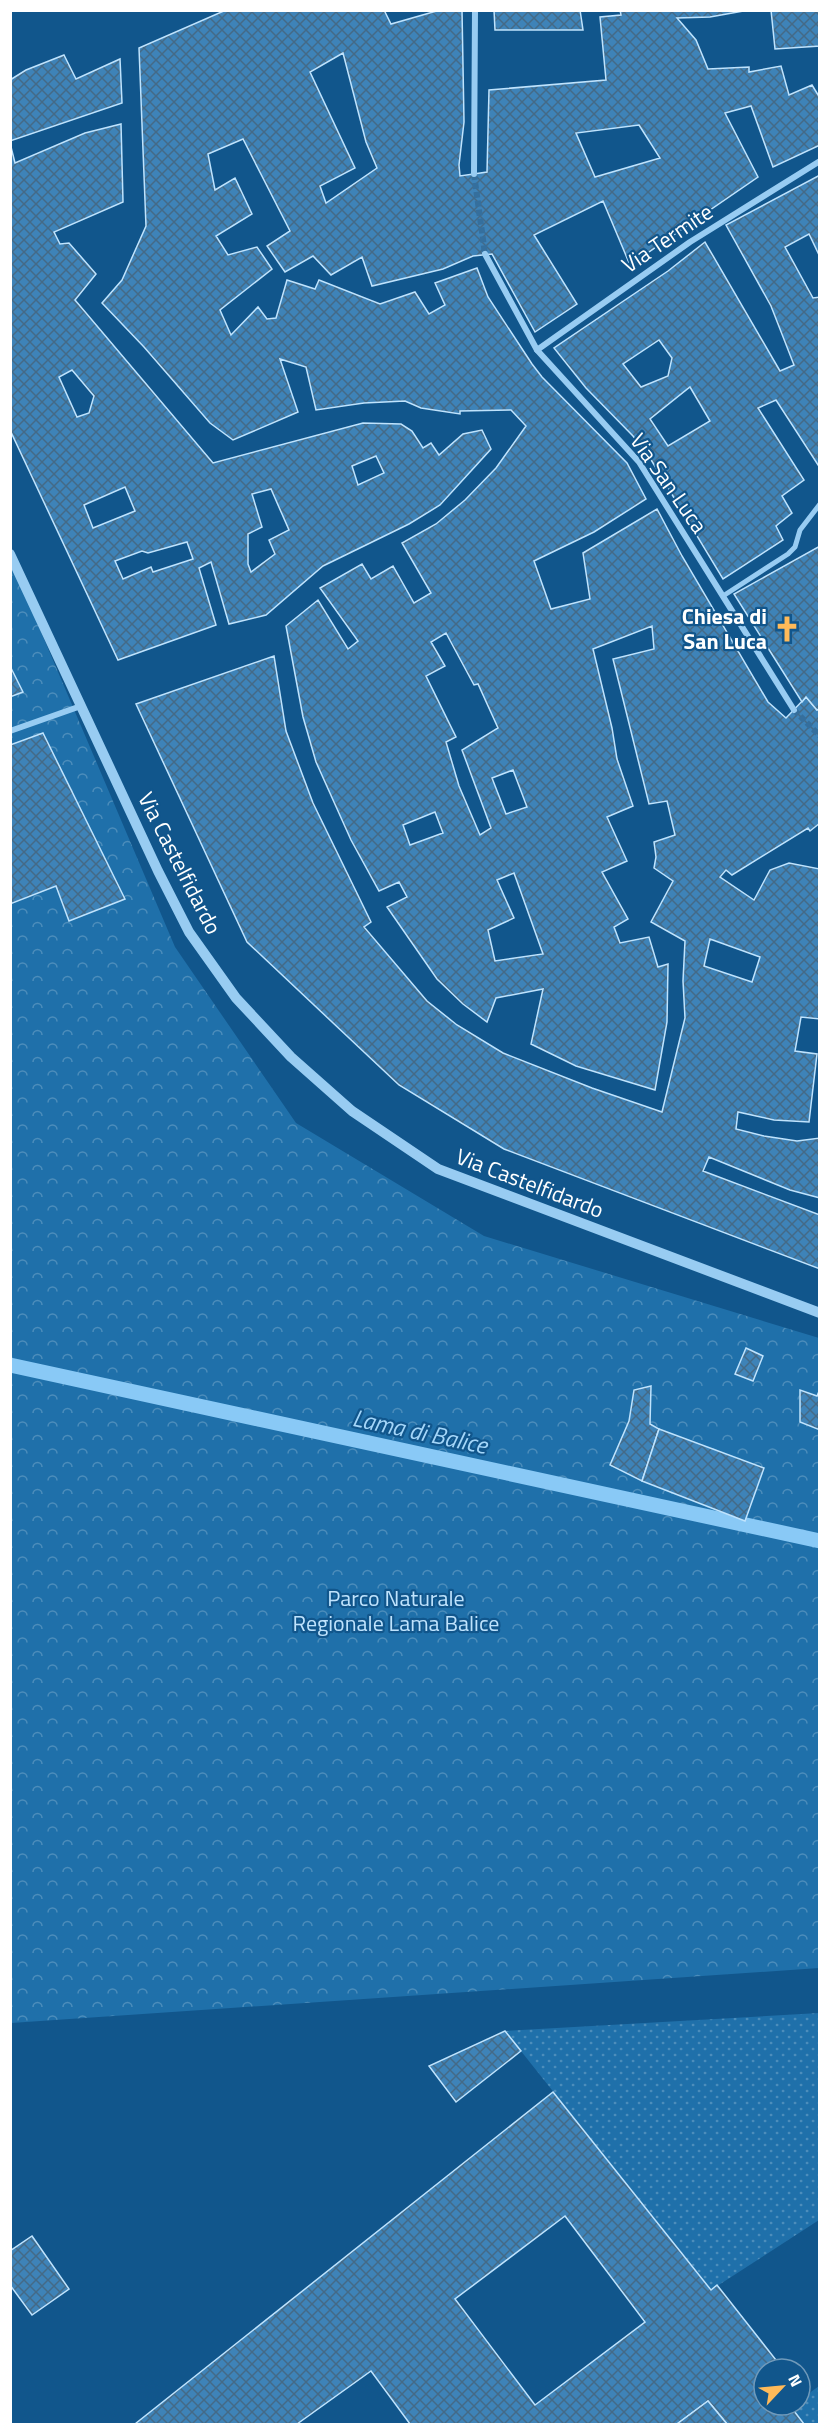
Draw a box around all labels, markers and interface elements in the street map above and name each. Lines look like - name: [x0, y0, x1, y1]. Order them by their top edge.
- street label: Via Termite: [614, 195, 720, 281]
- street label: Via San Luca: [622, 426, 716, 540]
- place label: Chiesa di San Luca: [682, 599, 767, 658]
- church icon: Chiesa di San Luca: [772, 614, 802, 644]
- street label: Via Castelfidardo: [129, 786, 231, 940]
- street label: Via Castelfidardo: [451, 1139, 609, 1227]
- water label: Lama di Balice: [349, 1399, 493, 1463]
- park label: Parco Naturale Regionale Lama Balice: [293, 1581, 499, 1640]
- north arrow: [752, 2357, 812, 2417]
- text: N: [782, 2370, 809, 2391]

